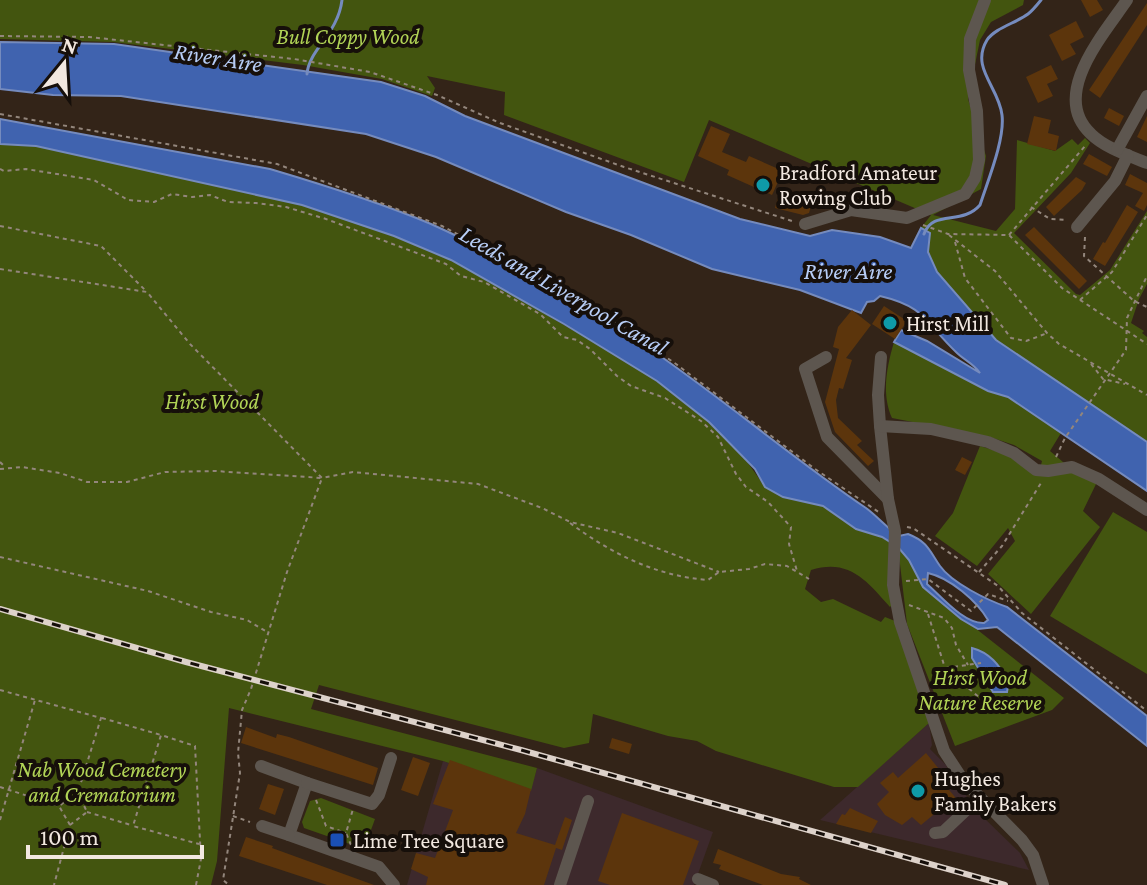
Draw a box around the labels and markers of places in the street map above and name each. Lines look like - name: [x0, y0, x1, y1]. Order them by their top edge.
- place label: Bradford Amateur Rowing Club: [779, 160, 937, 210]
- marker: Bradford Amateur Rowing Club: [754, 176, 772, 194]
- place label: Hirst Mill: [906, 311, 990, 336]
- marker: Hirst Mill: [881, 314, 899, 332]
- place label: Hughes Family Bakers: [934, 766, 1057, 816]
- marker: Hughes Family Bakers: [909, 782, 927, 800]
- place label: Lime Tree Square: [353, 828, 504, 853]
- marker: Lime Tree Square: [328, 831, 346, 849]

